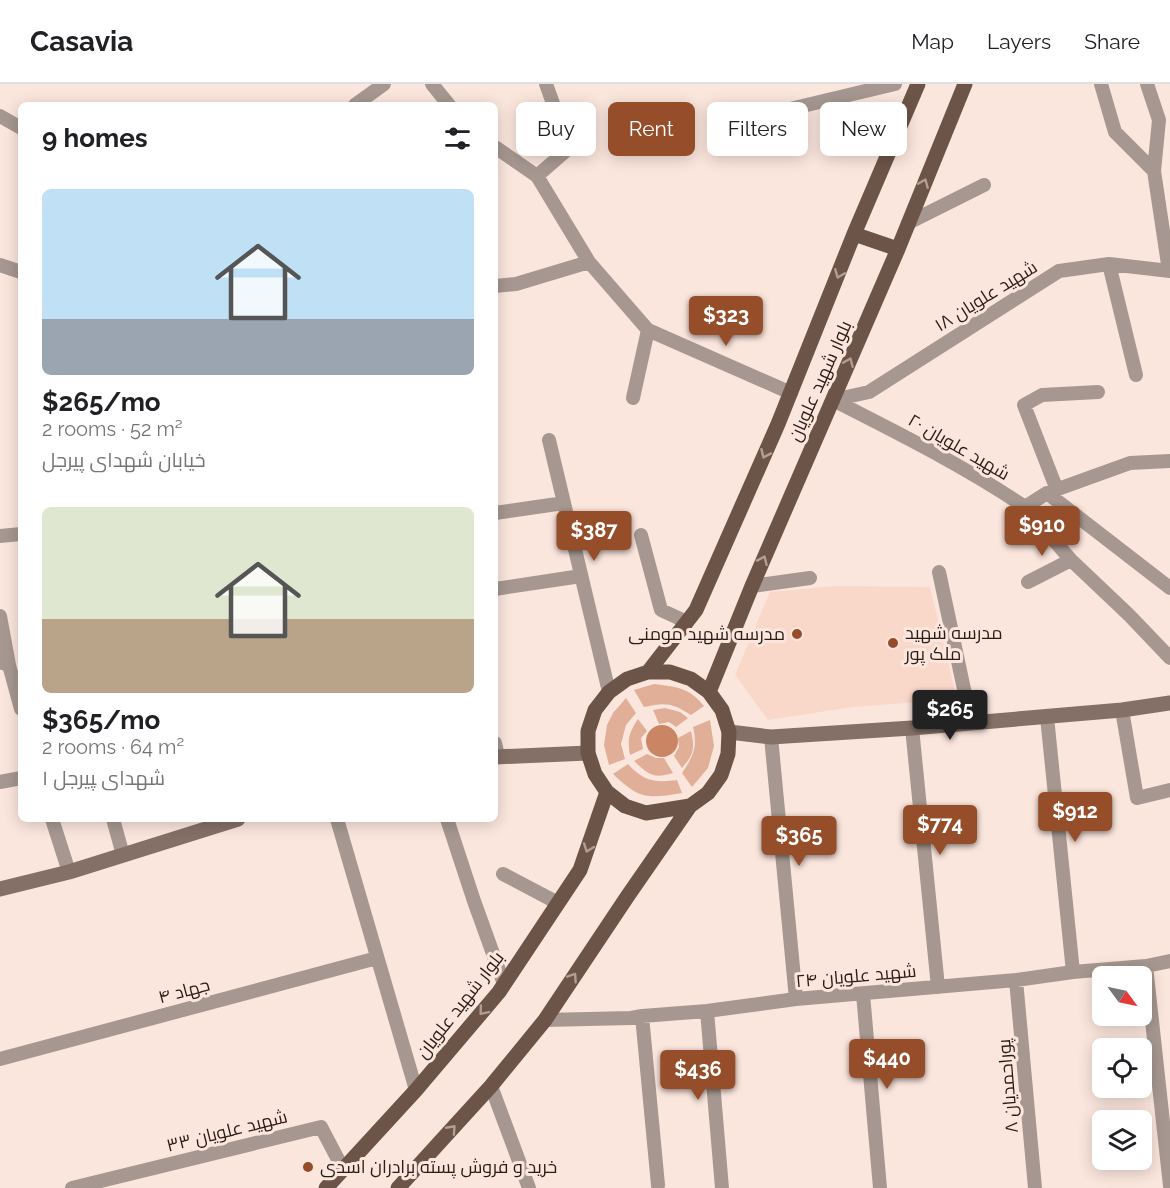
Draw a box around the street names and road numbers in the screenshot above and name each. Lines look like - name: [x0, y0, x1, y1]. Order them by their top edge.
- street label: شهید علویان ۱۸: [931, 256, 1041, 336]
- street label: بلوار شهید علویان: [784, 317, 856, 445]
- street label: شهید علویان ۲۰: [904, 409, 1014, 485]
- street label: بلوار شهید علویان: [411, 947, 509, 1063]
- street label: شهید علویان ۲۴: [795, 960, 917, 992]
- street label: جهاد ۴: [156, 974, 212, 1008]
- street label: پوراحمدیان ۸: [993, 1038, 1024, 1134]
- street label: شهید علویان ۳۳: [164, 1105, 290, 1157]

